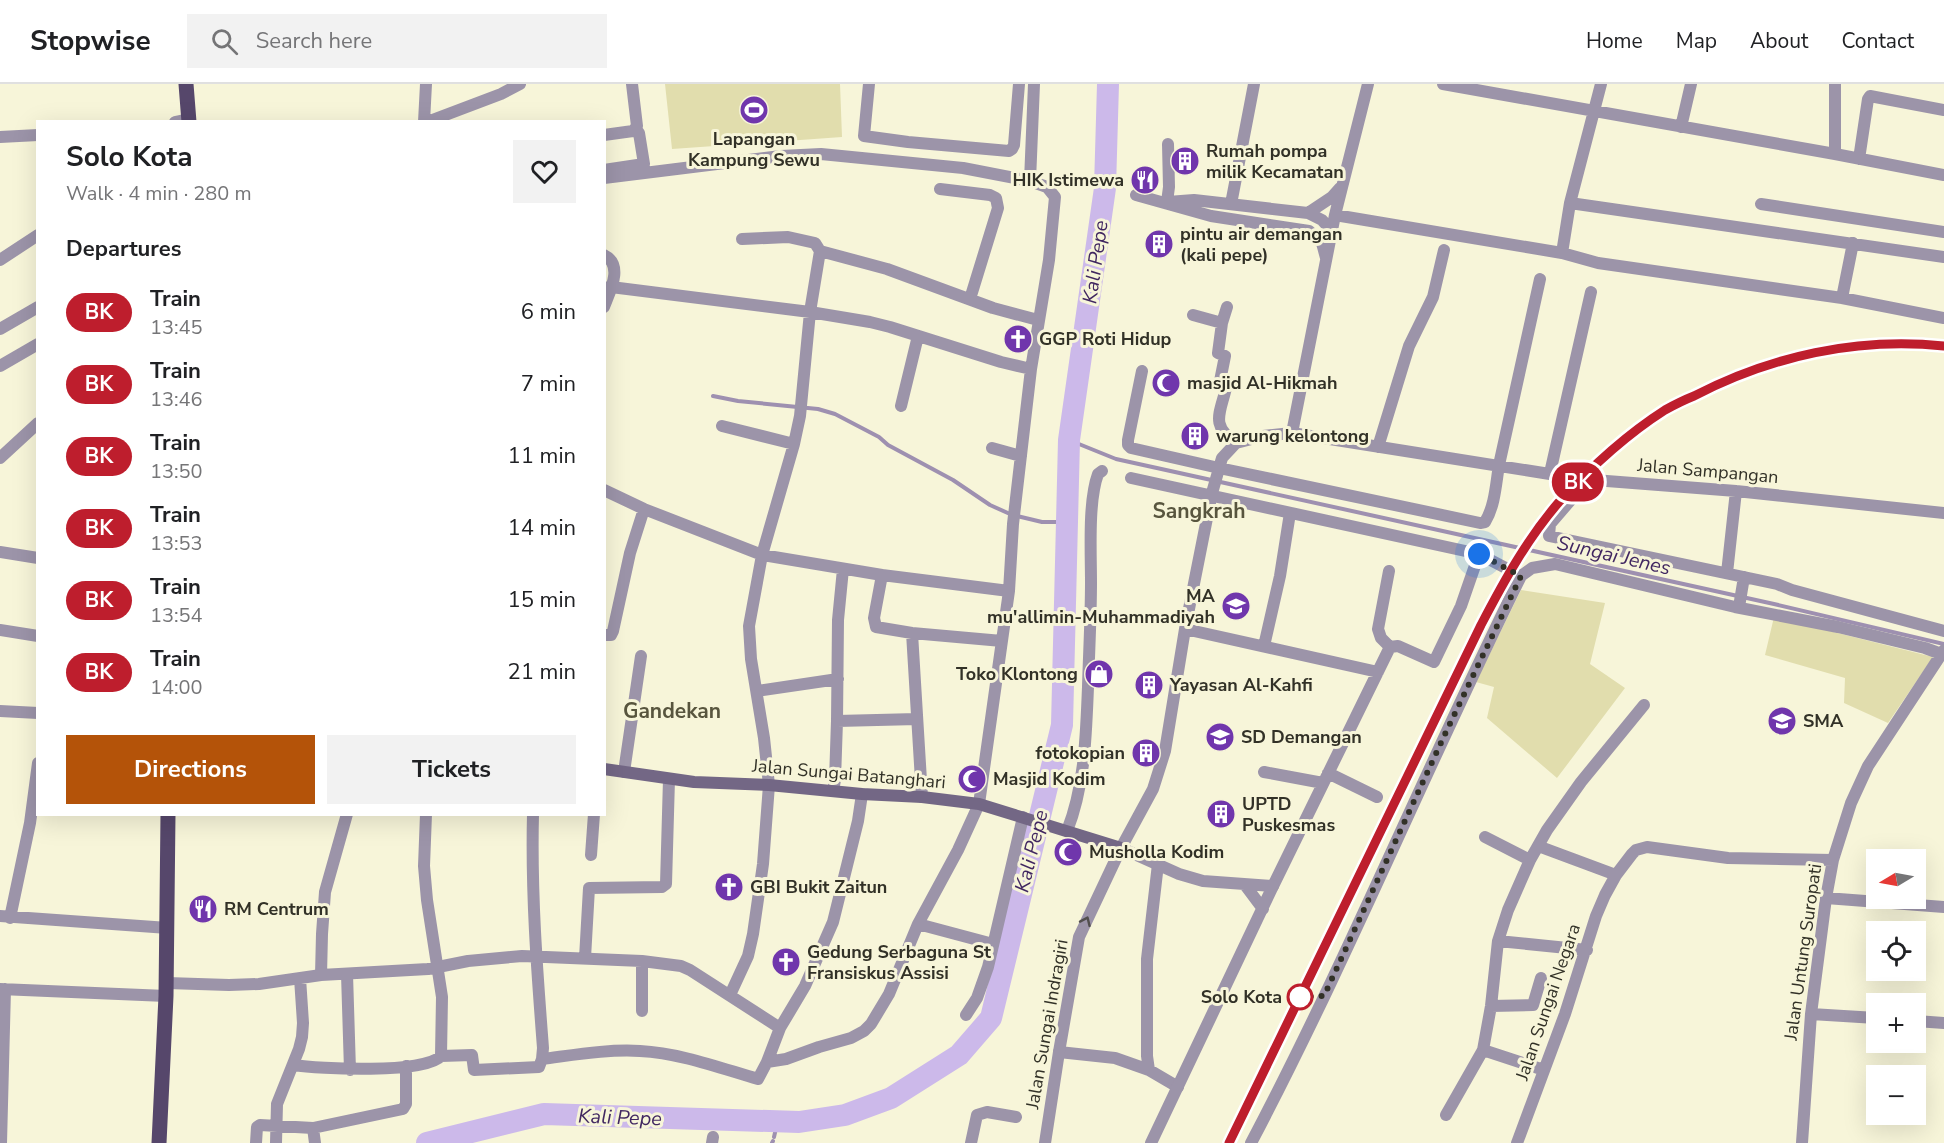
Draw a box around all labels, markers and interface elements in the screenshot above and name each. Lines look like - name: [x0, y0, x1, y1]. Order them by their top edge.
- search box: [187, 14, 607, 68]
- text: Stopwise: [30, 22, 151, 60]
- icon: search: [208, 25, 241, 58]
- text: Search here: [256, 26, 372, 56]
- text: Home: [1586, 27, 1643, 55]
- text: Map: [1676, 27, 1717, 55]
- text: About: [1750, 27, 1808, 55]
- text: Contact: [1841, 27, 1914, 55]
- sports icon: Lapangan Kampung Sewu: [738, 94, 770, 126]
- place label: Lapangan Kampung Sewu: [688, 127, 820, 172]
- text: Solo Kota: [66, 138, 193, 176]
- place label: Rumah pompa milik Kecamatan: [1206, 139, 1344, 184]
- button: heart: [513, 140, 576, 203]
- building icon: Rumah pompa milik Kecamatan: [1169, 145, 1201, 177]
- restaurant icon: HIK Istimewa: [1129, 164, 1161, 196]
- place label: HIK Istimewa: [1013, 168, 1124, 192]
- text: Walk · 4 min · 280 m: [66, 180, 252, 207]
- water label: Kali Pepe: [1076, 218, 1115, 306]
- place label: pintu air demangan (kali pepe): [1180, 222, 1342, 267]
- building icon: pintu air demangan (kali pepe): [1143, 228, 1175, 260]
- text: Departures: [66, 234, 181, 264]
- text: Train: [150, 284, 201, 314]
- text: 6 min: [521, 297, 576, 327]
- text: BK: [85, 298, 113, 326]
- text: 13:45: [150, 314, 203, 341]
- church icon: GGP Roti Hidup: [1002, 323, 1034, 355]
- place label: GGP Roti Hidup: [1039, 327, 1172, 351]
- text: Train: [150, 356, 201, 386]
- mosque icon: masjid Al-Hikmah: [1150, 367, 1182, 399]
- text: 7 min: [521, 369, 576, 399]
- text: BK: [85, 370, 113, 398]
- place label: masjid Al-Hikmah: [1187, 371, 1338, 395]
- text: 13:46: [150, 386, 203, 413]
- building icon: warung kelontong: [1179, 420, 1211, 452]
- place label: warung kelontong: [1216, 424, 1369, 448]
- text: Train: [150, 428, 201, 458]
- text: 11 min: [508, 441, 576, 471]
- text: BK: [85, 442, 113, 470]
- street label: Jalan Sampangan: [1635, 453, 1780, 489]
- text: 13:50: [150, 458, 203, 485]
- line badge: BK: [1551, 462, 1605, 502]
- text: BK: [1564, 468, 1592, 496]
- district label: Sangkrah: [1153, 497, 1245, 525]
- text: Train: [150, 500, 201, 530]
- text: 14 min: [508, 513, 576, 543]
- text: BK: [85, 514, 113, 542]
- water label: Sungai Jenes: [1554, 529, 1673, 582]
- text: 13:53: [150, 530, 203, 557]
- your location: [1464, 539, 1494, 569]
- text: Train: [150, 572, 201, 602]
- place label: MA mu'allimin-Muhammadiyah: [987, 584, 1216, 629]
- text: 15 min: [508, 585, 576, 615]
- text: BK: [85, 586, 113, 614]
- school or university icon: MA mu'allimin-Muhammadiyah: [1220, 590, 1252, 622]
- text: 13:54: [150, 602, 203, 629]
- text: Train: [150, 644, 201, 674]
- text: 21 min: [508, 657, 576, 687]
- text: BK: [85, 658, 113, 686]
- shop icon: Toko Klontong: [1083, 658, 1115, 690]
- place label: Toko Klontong: [956, 662, 1078, 686]
- building icon: Yayasan Al-Kahfi: [1133, 669, 1165, 701]
- place label: Yayasan Al-Kahfi: [1169, 673, 1313, 697]
- text: 14:00: [150, 674, 203, 701]
- district label: Gandekan: [623, 697, 721, 725]
- school or university icon: SMA: [1766, 705, 1798, 737]
- place label: SMA: [1803, 709, 1844, 733]
- school or university icon: SD Demangan: [1204, 721, 1236, 753]
- place label: SD Demangan: [1241, 725, 1362, 749]
- button: Directions: [66, 735, 315, 804]
- button: Tickets: [327, 735, 576, 804]
- building icon: fotokopian: [1130, 737, 1162, 769]
- place label: fotokopian: [1036, 741, 1125, 765]
- street label: Jalan Sungai Batanghari: [750, 754, 947, 794]
- mosque icon: Masjid Kodim: [956, 763, 988, 795]
- place label: Masjid Kodim: [993, 767, 1105, 791]
- place label: UPTD Puskesmas: [1242, 792, 1335, 837]
- building icon: UPTD Puskesmas: [1205, 798, 1237, 830]
- water label: Kali Pepe: [1008, 807, 1055, 895]
- mosque icon: Musholla Kodim: [1052, 836, 1084, 868]
- place label: Musholla Kodim: [1089, 840, 1224, 864]
- north arrow: [1866, 849, 1926, 909]
- map controls: [1866, 849, 1926, 1125]
- street label: Jalan Untung Suropati: [1779, 862, 1827, 1043]
- church icon: GBI Bukit Zaitun: [713, 871, 745, 903]
- place label: GBI Bukit Zaitun: [750, 875, 887, 899]
- restaurant icon: RM Centrum: [187, 893, 219, 925]
- place label: RM Centrum: [224, 897, 329, 921]
- one-way arrow: [1079, 916, 1091, 927]
- street label: Jalan Sungai Negara: [1510, 920, 1586, 1085]
- button: locate: [1866, 921, 1926, 981]
- street label: Jalan Sungai Indragiri: [1020, 937, 1074, 1112]
- place label: Gedung Serbaguna St Fransiskus Assisi: [807, 940, 991, 985]
- church icon: Gedung Serbaguna St Fransiskus Assisi: [770, 946, 802, 978]
- marker: Solo Kota: [1287, 984, 1313, 1010]
- place label: Solo Kota: [1201, 985, 1282, 1009]
- button: +: [1866, 993, 1926, 1053]
- button: −: [1866, 1065, 1926, 1125]
- water label: Kali Pepe: [578, 1103, 663, 1132]

